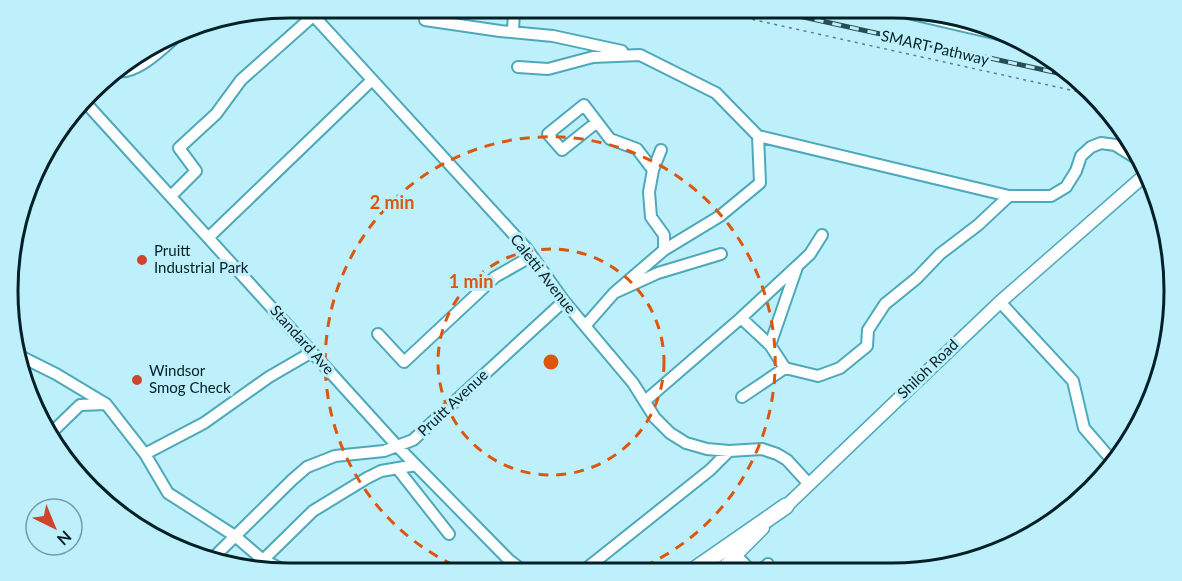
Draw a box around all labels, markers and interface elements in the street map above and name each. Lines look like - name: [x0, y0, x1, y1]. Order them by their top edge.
- street label: SMART Pathway: [880, 26, 991, 68]
- text: 2 min: [370, 191, 414, 213]
- street label: Caletti Avenue: [507, 230, 580, 317]
- place label: Pruitt Industrial Park: [154, 241, 249, 276]
- marker: Pruitt Industrial Park: [135, 253, 149, 267]
- text: 1 min: [449, 270, 493, 292]
- street label: Standard Ave: [267, 301, 339, 378]
- street label: Shiloh Road: [893, 335, 961, 402]
- centre of rings: [541, 352, 561, 372]
- place label: Windsor Smog Check: [149, 361, 231, 396]
- street label: Pruitt Avenue: [413, 365, 491, 439]
- marker: Windsor Smog Check: [130, 373, 144, 387]
- north arrow: [24, 497, 84, 557]
- text: N: [54, 527, 76, 549]

